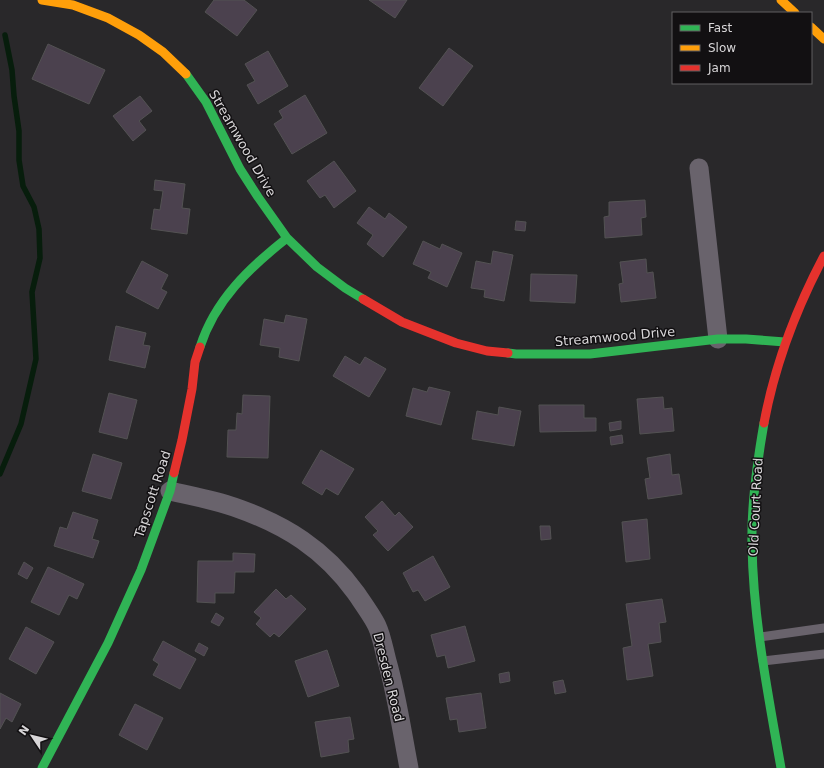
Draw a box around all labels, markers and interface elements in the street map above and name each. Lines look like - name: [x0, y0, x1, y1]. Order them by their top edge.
- legend: [672, 12, 812, 84]
- text: Fast: [708, 21, 732, 35]
- text: Slow: [708, 41, 736, 55]
- text: Jam: [707, 61, 731, 75]
- street label: Streamwood Drive: [206, 87, 279, 199]
- street label: Streamwood Drive: [554, 324, 676, 349]
- street label: Tapscott Road: [131, 449, 174, 541]
- street label: Old Court Road: [745, 457, 766, 557]
- street label: Dresden Road: [370, 631, 407, 723]
- north arrow: [12, 716, 52, 756]
- text: N: [16, 723, 32, 738]

